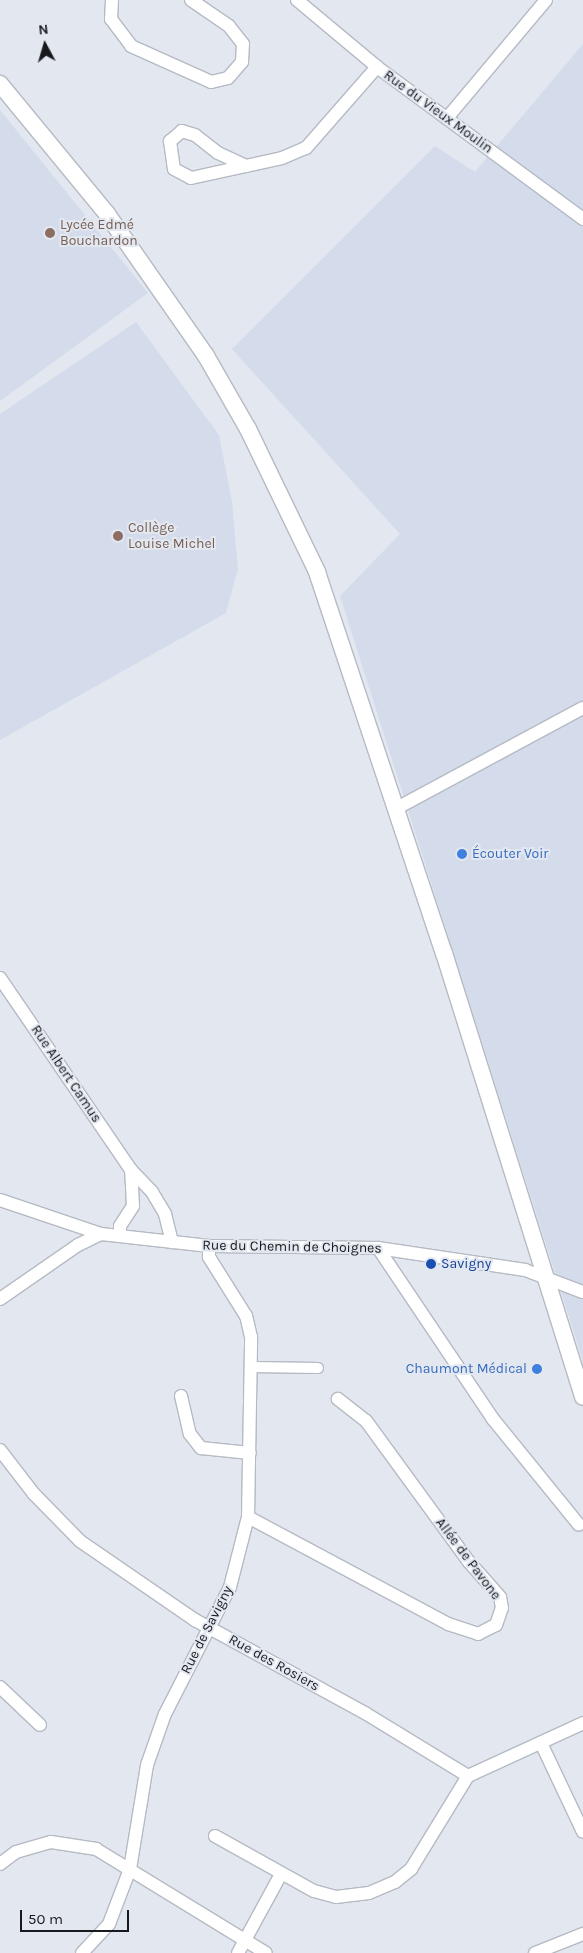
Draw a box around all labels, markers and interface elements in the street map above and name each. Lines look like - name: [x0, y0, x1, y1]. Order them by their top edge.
- north arrow: [20, 20, 70, 70]
- text: N: [37, 21, 49, 39]
- street label: Rue du Vieux Moulin: [380, 67, 496, 157]
- place label: Lycée Edmé Bouchardon: [60, 217, 138, 250]
- marker: Lycée Edmé Bouchardon: [44, 227, 56, 239]
- place label: Collège Louise Michel: [128, 520, 216, 552]
- marker: Collège Louise Michel: [112, 530, 124, 542]
- place label: Écouter Voir: [472, 846, 548, 862]
- marker: Écouter Voir: [456, 848, 468, 860]
- street label: Rue Albert Camus: [27, 1022, 105, 1126]
- street label: Rue du Chemin de Choignes: [202, 1237, 382, 1257]
- place label: Savigny: [441, 1256, 491, 1272]
- marker: Savigny: [425, 1258, 437, 1270]
- place label: Chaumont Médical: [406, 1361, 527, 1377]
- marker: Chaumont Médical: [531, 1363, 543, 1375]
- street label: Allée de Pavone: [432, 1515, 504, 1603]
- street label: Rue de Savigny: [178, 1583, 236, 1677]
- street label: Rue des Rosiers: [226, 1631, 322, 1695]
- scale bar: [22, 1900, 131, 1932]
- text: 50 m: [28, 1910, 63, 1928]

